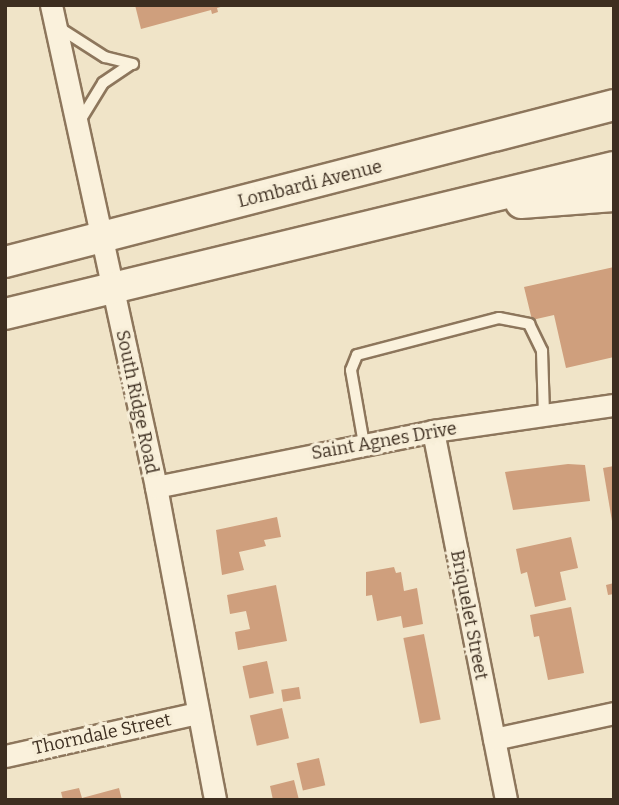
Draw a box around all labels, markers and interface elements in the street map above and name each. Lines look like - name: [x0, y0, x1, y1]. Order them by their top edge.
- street label: Lombardi Avenue: [236, 156, 384, 212]
- street label: South Ridge Road: [111, 328, 163, 476]
- street label: Saint Agnes Drive: [310, 418, 458, 464]
- street label: Briquelet Street: [446, 548, 492, 682]
- street label: Thorndale Street: [31, 709, 173, 759]

